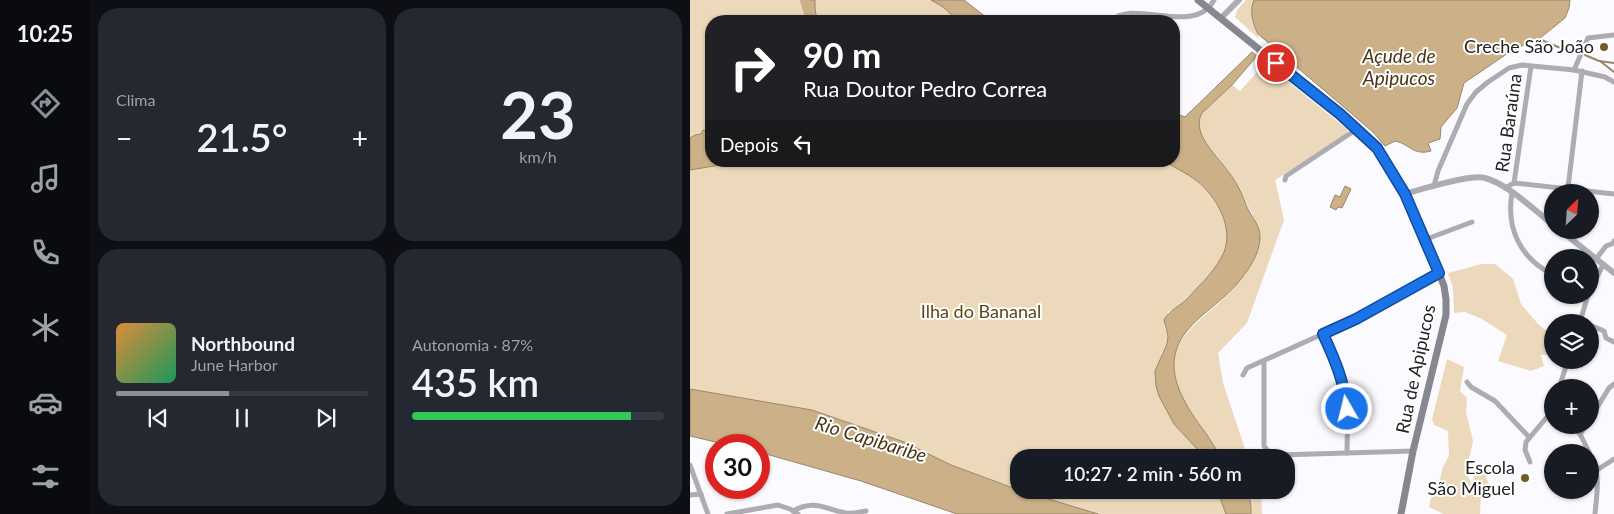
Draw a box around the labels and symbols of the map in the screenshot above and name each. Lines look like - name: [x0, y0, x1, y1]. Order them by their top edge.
- place label: Creche São João: [1464, 35, 1594, 57]
- marker: Creche São João: [1598, 41, 1610, 53]
- pin: [1255, 42, 1297, 84]
- water label: Açude de Apipucos: [1361, 44, 1436, 89]
- street label: Rua Baraúna: [1490, 72, 1526, 174]
- north arrow: [1544, 184, 1599, 239]
- park label: Ilha do Bananal: [921, 300, 1041, 322]
- street label: Rua de Apipucos: [1391, 302, 1439, 435]
- position arrow: [1320, 382, 1372, 434]
- water label: Rio Capibaribe: [813, 411, 930, 466]
- speed limit sign: 30: [705, 434, 770, 499]
- place label: Escola São Miguel: [1428, 456, 1515, 499]
- marker: Escola São Miguel: [1519, 472, 1531, 484]

